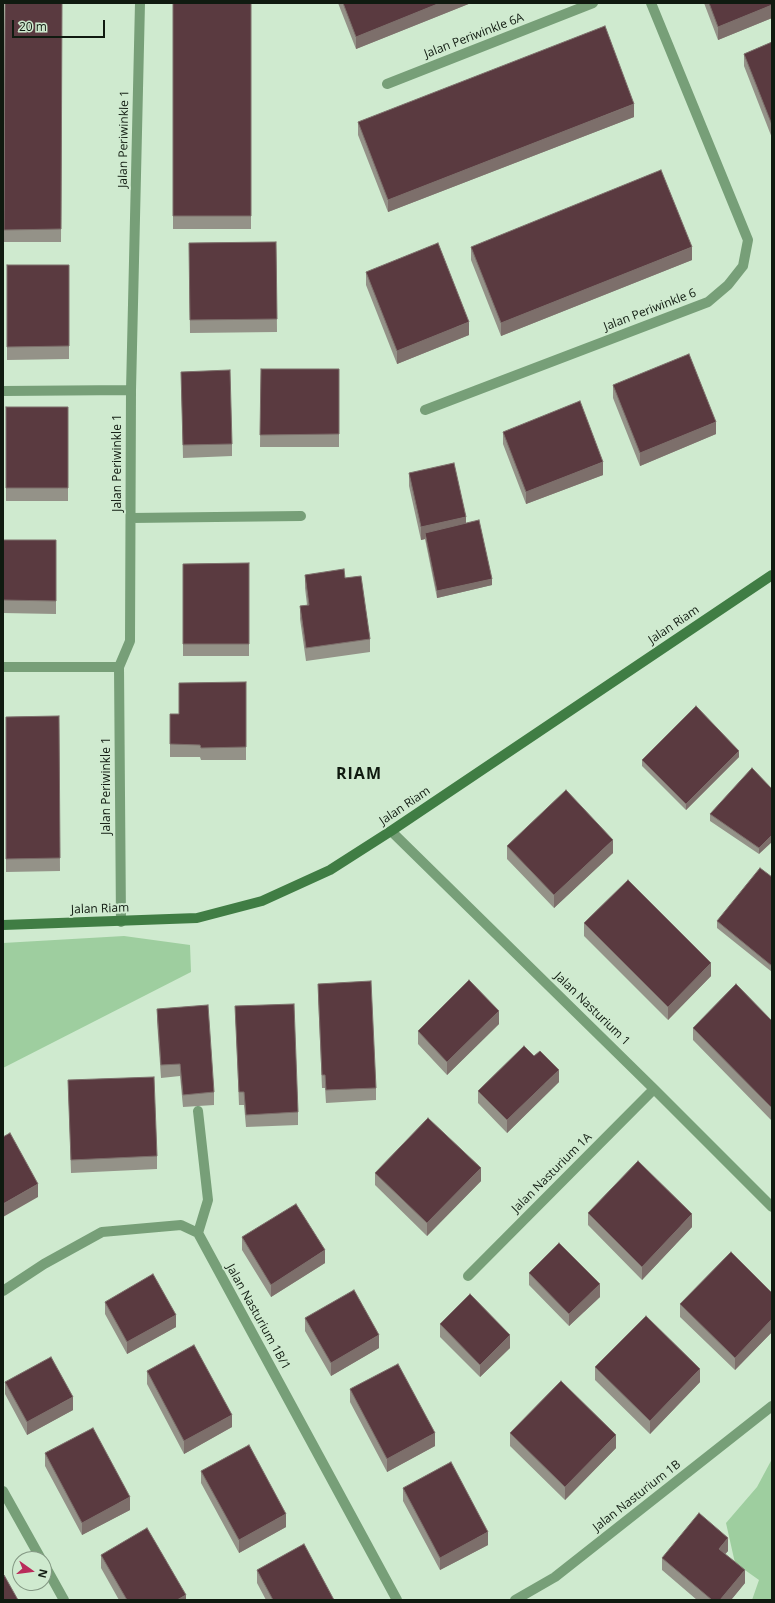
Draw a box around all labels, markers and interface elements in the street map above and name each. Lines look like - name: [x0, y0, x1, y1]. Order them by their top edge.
- street label: Jalan Periwinkle 6A: [422, 10, 526, 62]
- scale bar: [14, 12, 107, 38]
- text: 20 m: [19, 18, 47, 35]
- street label: Jalan Periwinkle 1: [116, 90, 132, 188]
- street label: Jalan Periwinkle 6: [602, 286, 698, 334]
- street label: Jalan Periwinkle 1: [111, 414, 125, 512]
- street label: Jalan Riam: [646, 603, 702, 647]
- street label: Jalan Periwinkle 1: [100, 737, 114, 835]
- district label: RIAM: [336, 764, 382, 784]
- street label: Jalan Riam: [377, 784, 433, 828]
- street label: Jalan Riam: [71, 901, 129, 917]
- street label: Jalan Nasturium 1: [551, 969, 633, 1049]
- street label: Jalan Nasturium 1A: [509, 1130, 595, 1216]
- street label: Jalan Nasturium 1B/1: [223, 1262, 293, 1372]
- street label: Jalan Nasturium 1B: [590, 1457, 684, 1535]
- north arrow: [12, 1551, 52, 1591]
- text: N: [35, 1568, 52, 1580]

